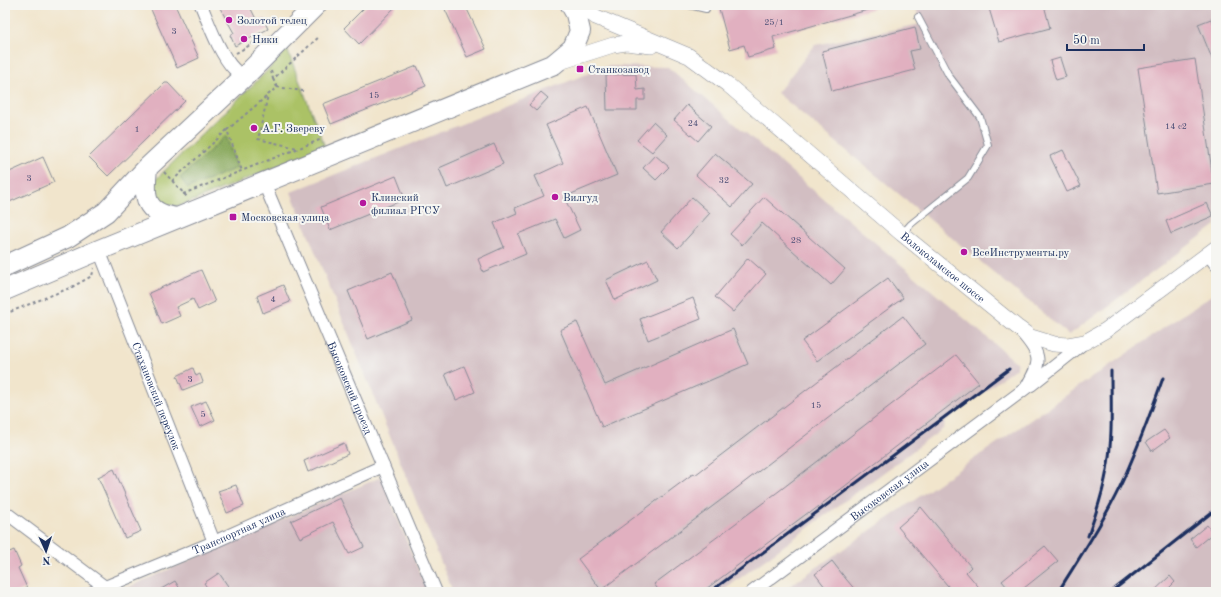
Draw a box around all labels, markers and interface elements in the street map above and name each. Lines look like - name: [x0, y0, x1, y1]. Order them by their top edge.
- marker: Золотой телец: [224, 15, 234, 25]
- place label: Золотой телец: [237, 16, 307, 27]
- house number: 25/1: [764, 18, 784, 27]
- scale bar: [1067, 26, 1144, 52]
- house number: 3: [171, 27, 177, 36]
- marker: Ники: [239, 34, 249, 44]
- text: 50 m: [1073, 34, 1100, 47]
- place label: Ники: [252, 35, 278, 46]
- marker: Станкозавод: [575, 64, 585, 74]
- place label: Станкозавод: [588, 65, 650, 76]
- house number: 15: [369, 91, 379, 100]
- house number: 24: [688, 119, 698, 128]
- house number: 14 с2: [1165, 122, 1187, 131]
- marker: А.Г. Звереву: [249, 123, 259, 133]
- place label: А.Г. Звереву: [262, 124, 325, 135]
- house number: 1: [134, 125, 140, 134]
- house number: 3: [26, 174, 32, 183]
- house number: 32: [719, 176, 729, 185]
- marker: Вилгуд: [550, 192, 560, 202]
- place label: Клинский филиал РГСУ: [371, 193, 441, 217]
- place label: Вилгуд: [563, 193, 598, 204]
- marker: Клинский филиал РГСУ: [358, 198, 368, 208]
- marker: Московская улица: [228, 212, 238, 222]
- place label: Московская улица: [241, 213, 330, 224]
- street label: Волоколамское шоссе: [898, 231, 986, 306]
- house number: 28: [791, 236, 801, 245]
- marker: ВсеИнструменты.ру: [959, 247, 969, 257]
- place label: ВсеИнструменты.ру: [972, 248, 1070, 259]
- house number: 4: [270, 295, 276, 304]
- street label: Высоковский проезд: [324, 340, 373, 437]
- street label: Стахановский переулок: [129, 341, 181, 453]
- house number: 3: [187, 375, 193, 384]
- house number: 15: [811, 401, 821, 410]
- house number: 5: [200, 410, 206, 419]
- street label: Высоковская улица: [849, 458, 932, 524]
- street label: Транспортная улица: [191, 506, 288, 557]
- north arrow: [26, 531, 66, 571]
- text: N: [41, 554, 51, 565]

